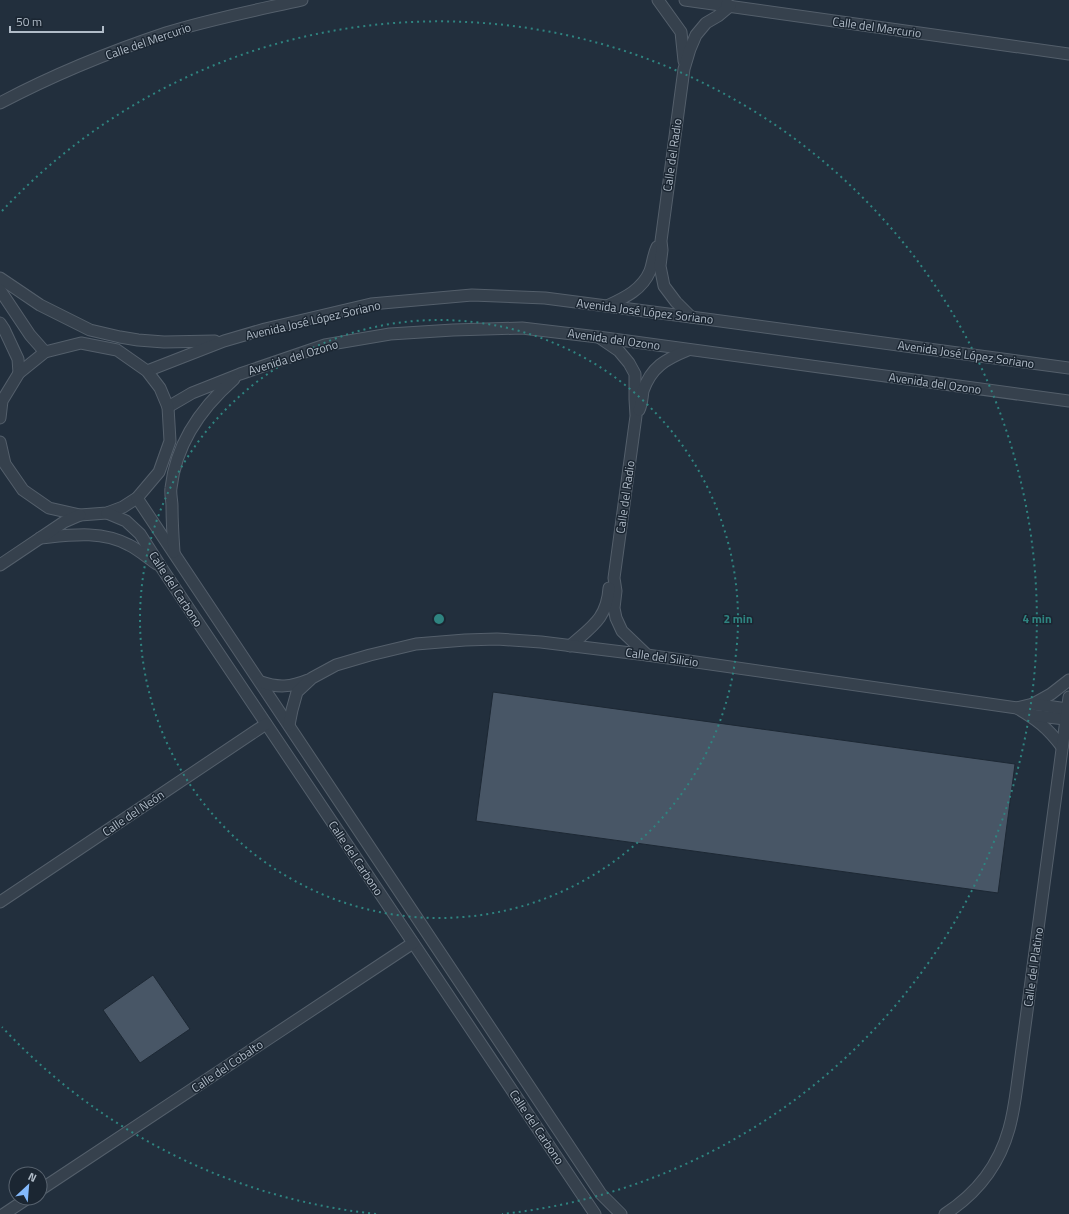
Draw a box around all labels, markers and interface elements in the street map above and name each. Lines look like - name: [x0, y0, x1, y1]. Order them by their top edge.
- scale bar: [10, 8, 103, 34]
- street label: Calle del Mercurio: [831, 11, 923, 43]
- text: 50 m: [16, 12, 42, 31]
- street label: Calle del Mercurio: [103, 17, 193, 65]
- street label: Calle del Radio: [657, 117, 687, 193]
- street label: Avenida José López Soriano: [576, 293, 714, 329]
- street label: Avenida José López Soriano: [244, 295, 382, 345]
- street label: Avenida del Ozono: [567, 323, 661, 355]
- street label: Avenida del Ozono: [246, 334, 340, 380]
- street label: Avenida José López Soriano: [897, 335, 1035, 373]
- street label: Avenida del Ozono: [888, 367, 982, 399]
- street label: Calle del Radio: [610, 459, 640, 535]
- street label: Calle del Carbono: [144, 547, 208, 631]
- text: 2 min: [723, 609, 753, 628]
- text: 4 min: [1022, 609, 1052, 628]
- centre of rings: [432, 612, 446, 626]
- street label: Calle del Silicio: [624, 642, 700, 672]
- street label: Calle del Neón: [98, 785, 168, 841]
- street label: Calle del Carbono: [324, 817, 388, 899]
- street label: Calle del Platino: [1018, 926, 1048, 1008]
- street label: Calle del Cobalto: [187, 1035, 267, 1097]
- street label: Calle del Carbono: [505, 1086, 569, 1168]
- north arrow: [8, 1166, 48, 1206]
- text: N: [25, 1168, 39, 1186]

